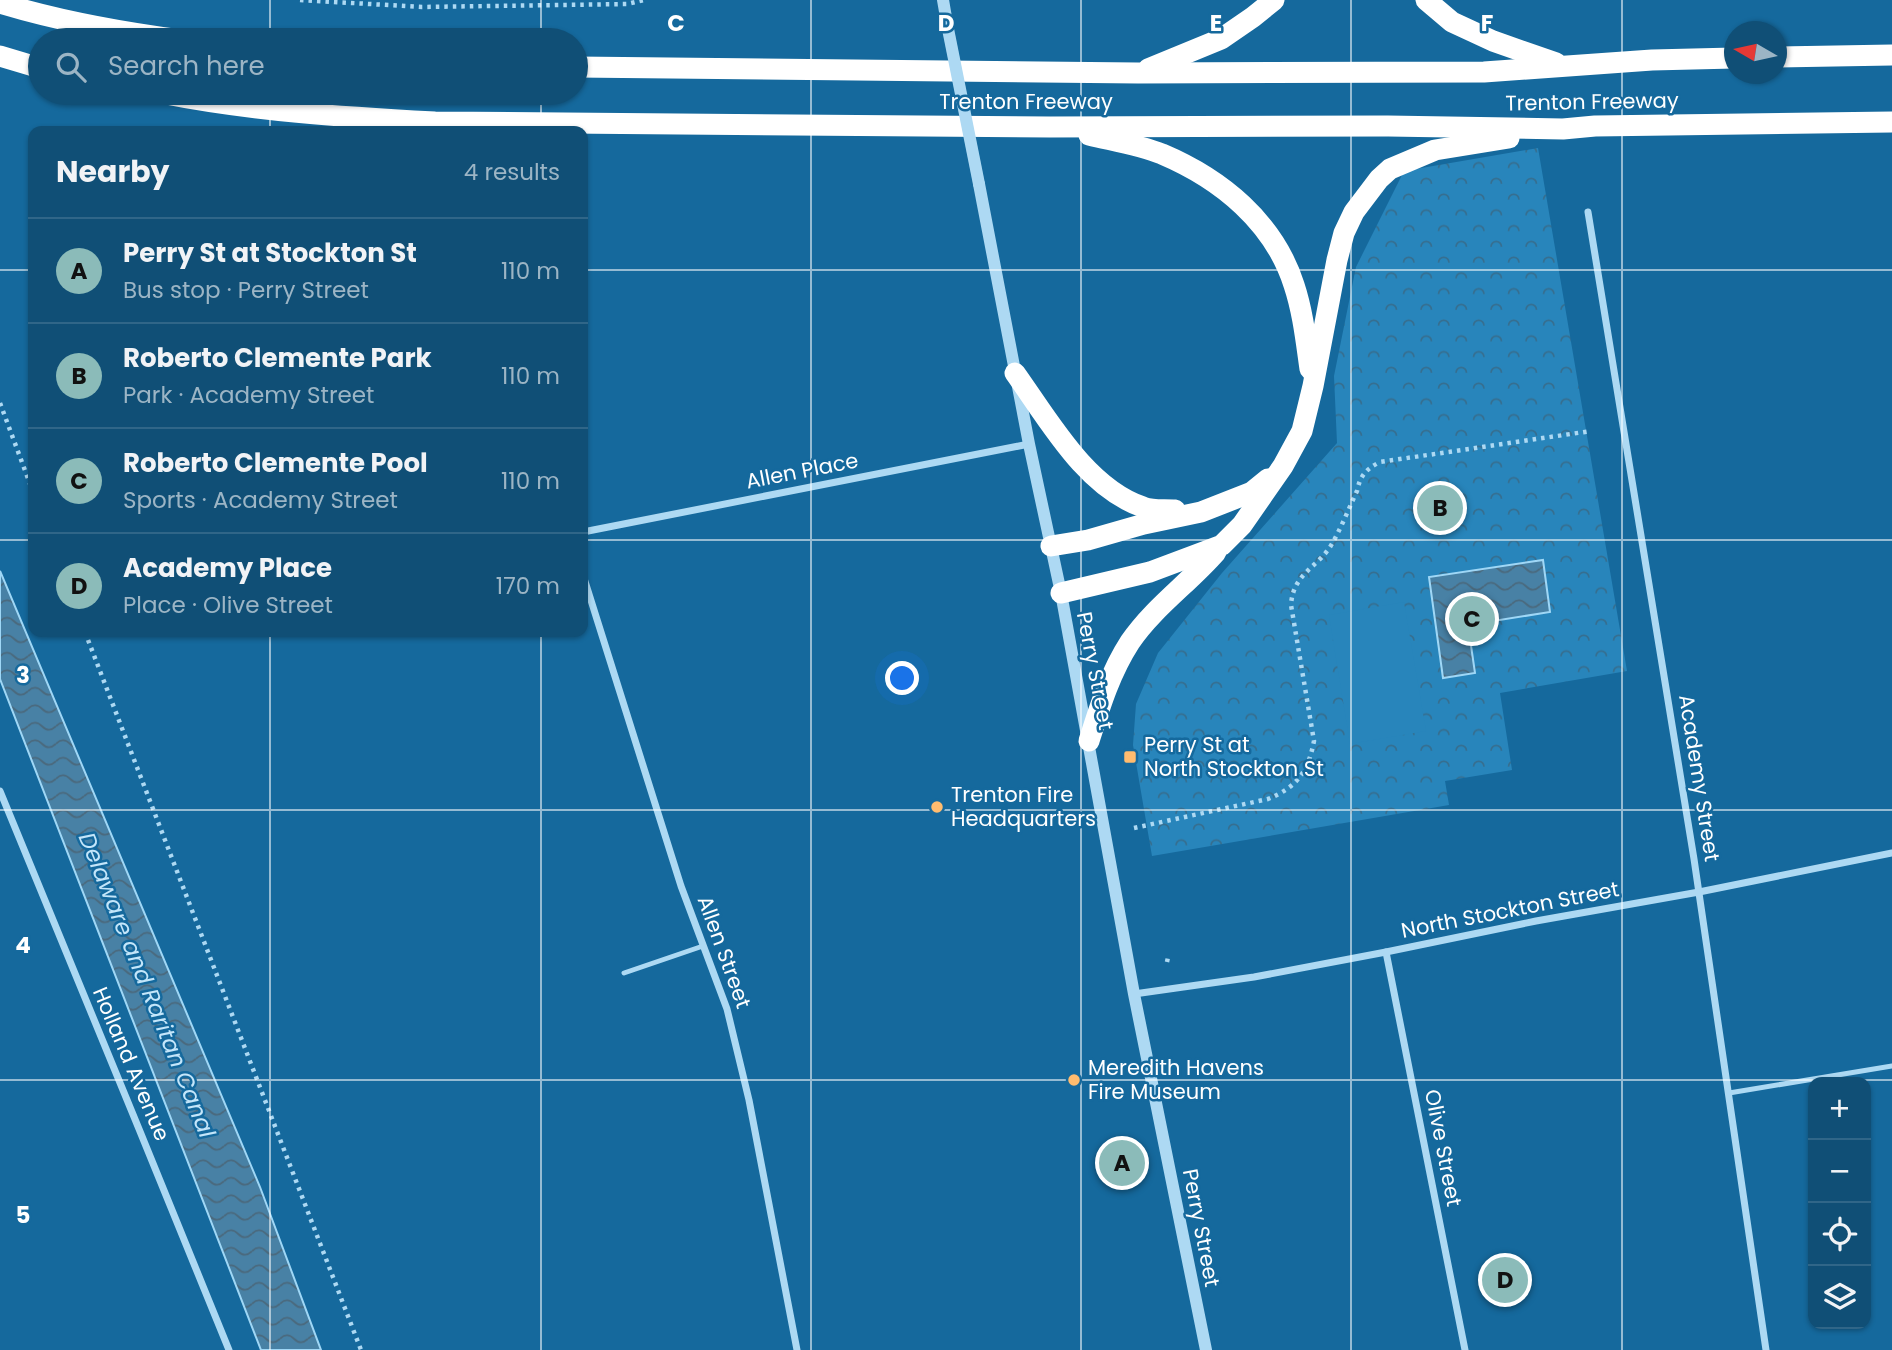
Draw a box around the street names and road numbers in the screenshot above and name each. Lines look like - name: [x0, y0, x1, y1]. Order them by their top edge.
- street label: Trenton Freeway: [1505, 85, 1679, 118]
- street label: Trenton Freeway: [939, 87, 1113, 116]
- street label: Allen Place: [743, 445, 861, 496]
- street label: Perry Street: [1070, 609, 1121, 732]
- street label: Academy Street: [1672, 692, 1727, 864]
- street label: North Stockton Street: [1399, 874, 1621, 945]
- street label: Allen Street: [691, 891, 758, 1012]
- street label: Holland Avenue: [86, 982, 177, 1145]
- street label: Olive Street: [1418, 1087, 1469, 1209]
- street label: Perry Street: [1176, 1166, 1227, 1289]

